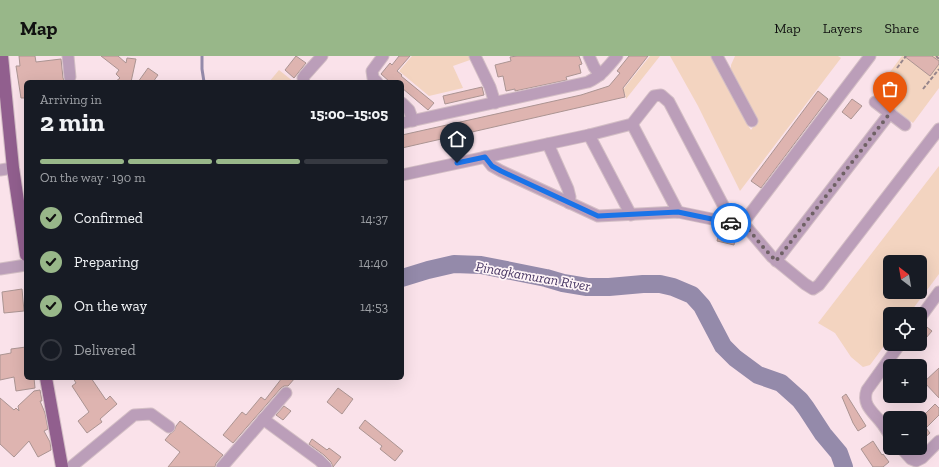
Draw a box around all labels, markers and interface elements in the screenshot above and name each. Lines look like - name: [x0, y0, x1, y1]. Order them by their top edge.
- text: Map: [20, 17, 57, 40]
- text: Map: [774, 20, 801, 37]
- text: Layers: [823, 20, 862, 37]
- text: Share: [884, 20, 919, 37]
- pin: [873, 72, 907, 113]
- icon: bag: [879, 78, 901, 100]
- text: Arriving in: [40, 92, 102, 107]
- text: 15:00–15:05: [310, 105, 388, 123]
- text: 2 min: [40, 106, 105, 138]
- pin: [440, 122, 474, 163]
- icon: home: [446, 128, 468, 150]
- text: On the way · 190 m: [40, 170, 145, 185]
- courier: [711, 203, 751, 243]
- icon: check: [40, 207, 62, 229]
- text: Confirmed: [74, 209, 143, 227]
- text: 14:37: [361, 211, 388, 226]
- icon: car: [720, 212, 742, 234]
- icon: check: [40, 251, 62, 273]
- text: Preparing: [74, 253, 139, 271]
- text: 14:40: [359, 255, 388, 270]
- north arrow: [883, 255, 927, 299]
- map controls: [883, 255, 927, 455]
- water label: Pinagkamuran River: [474, 258, 592, 295]
- icon: check: [40, 295, 62, 317]
- text: On the way: [74, 297, 147, 315]
- text: 14:53: [360, 299, 388, 314]
- button: locate: [883, 307, 927, 351]
- text: Delivered: [74, 341, 136, 359]
- button: +: [883, 359, 927, 403]
- button: −: [883, 411, 927, 455]

